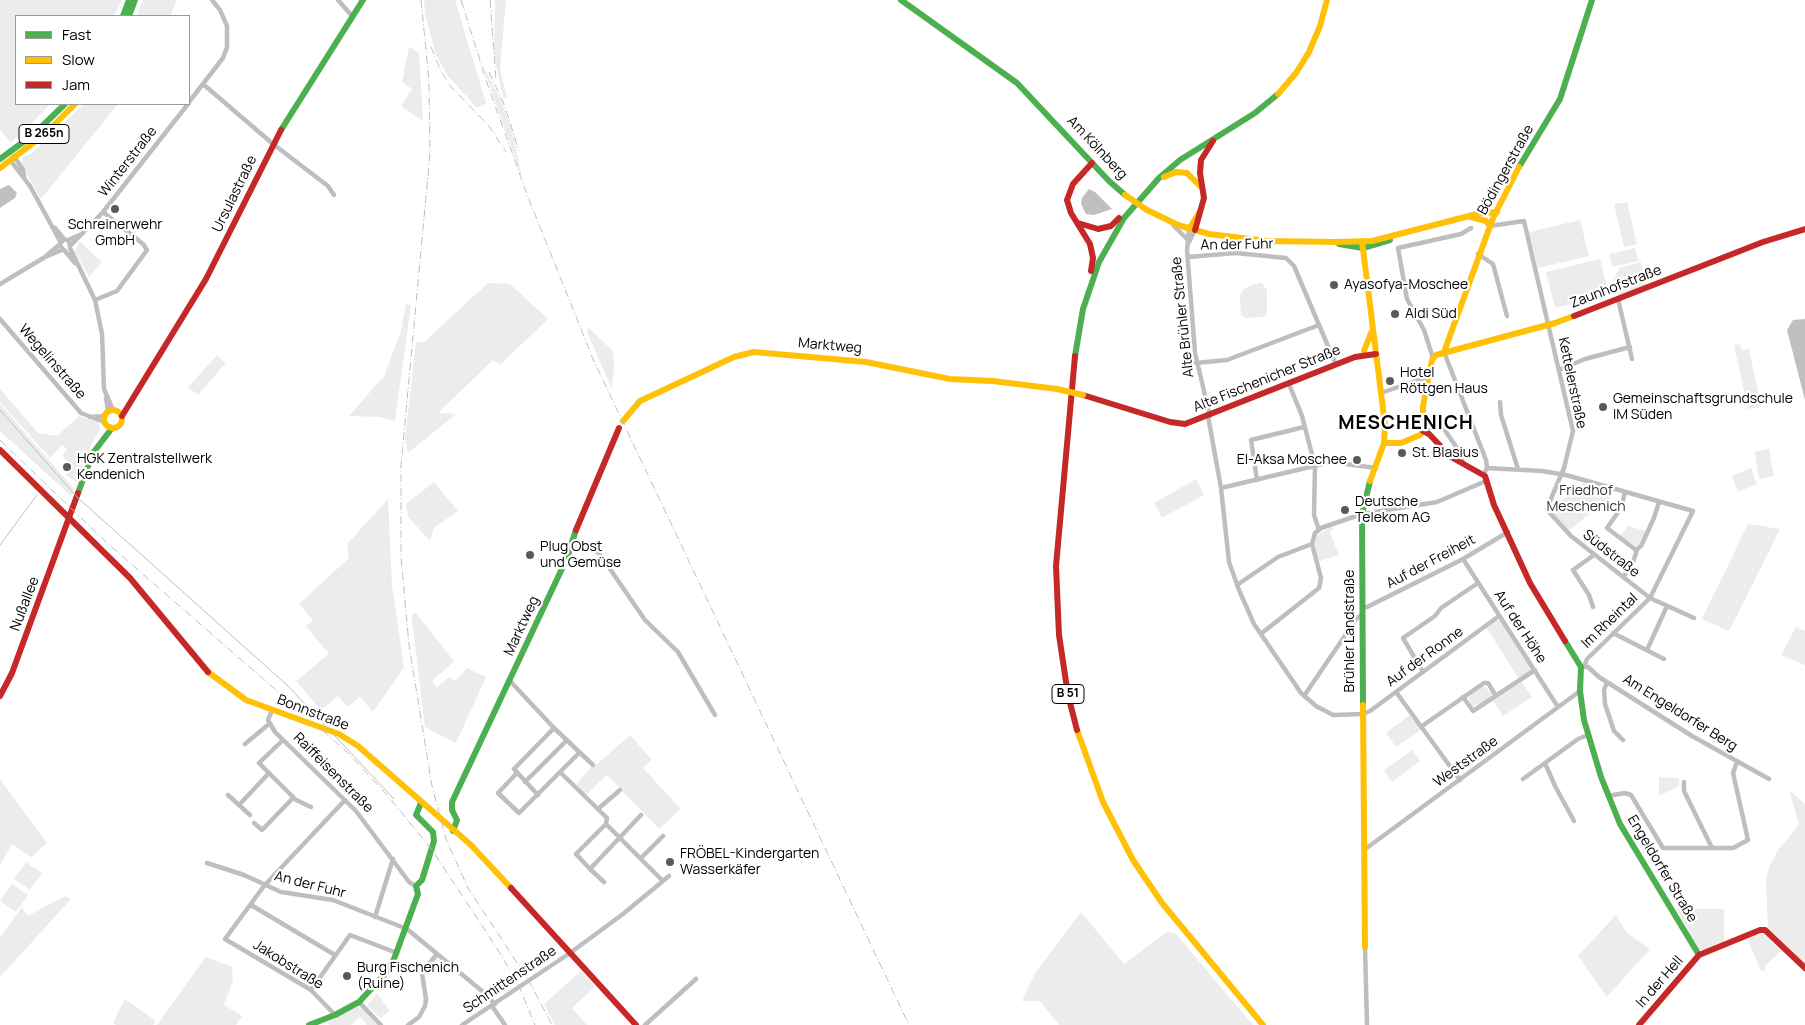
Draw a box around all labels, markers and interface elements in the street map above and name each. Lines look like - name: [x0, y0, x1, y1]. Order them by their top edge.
- legend: [15, 15, 190, 105]
- text: Fast: [62, 24, 91, 45]
- text: Slow: [62, 49, 95, 70]
- text: Jam: [62, 74, 90, 95]
- street label: Am Kölnberg: [1063, 113, 1131, 183]
- street label: Bödingerstraße: [1474, 122, 1538, 218]
- street label: Winterstraße: [95, 123, 161, 201]
- road number: B 265n: [19, 125, 69, 144]
- street label: Ursulastraße: [209, 153, 261, 235]
- marker: Schreinerwehr GmbH: [109, 203, 121, 215]
- place label: Schreinerwehr GmbH: [68, 217, 162, 250]
- street label: An der Fuhr: [1200, 236, 1274, 254]
- street label: Alte Brühler Straße: [1168, 256, 1198, 378]
- street label: Zaunhofstraße: [1568, 262, 1664, 312]
- place label: Ayasofya-Moschee: [1344, 277, 1468, 293]
- marker: Ayasofya-Moschee: [1328, 279, 1340, 291]
- place label: Aldi Süd: [1405, 306, 1457, 322]
- marker: Aldi Süd: [1389, 308, 1401, 320]
- street label: Wegelinstraße: [15, 321, 89, 403]
- street label: Marktweg: [797, 335, 863, 357]
- street label: Kettelerstraße: [1554, 336, 1590, 430]
- street label: Alte Fischenicher Straße: [1191, 342, 1343, 416]
- place label: Hotel Röttgen Haus: [1400, 365, 1488, 398]
- marker: Hotel Röttgen Haus: [1384, 375, 1396, 387]
- place label: Gemeinschaftsgrundschule IM Süden: [1613, 391, 1793, 424]
- marker: Gemeinschaftsgrundschule IM Süden: [1597, 401, 1609, 413]
- district label: MESCHENICH: [1337, 413, 1475, 435]
- place label: St. Blasius: [1412, 445, 1478, 461]
- marker: St. Blasius: [1396, 447, 1408, 459]
- place label: HGK Zentralstellwerk Kendenich: [77, 451, 212, 484]
- place label: El-Aksa Moschee: [1237, 452, 1347, 468]
- marker: El-Aksa Moschee: [1351, 454, 1363, 466]
- marker: HGK Zentralstellwerk Kendenich: [61, 461, 73, 473]
- park label: Friedhof Meschenich: [1547, 483, 1625, 516]
- place label: Deutsche Telekom AG: [1355, 494, 1430, 526]
- marker: Deutsche Telekom AG: [1339, 504, 1351, 516]
- street label: Südstraße: [1579, 527, 1643, 581]
- street label: Auf der Freiheit: [1384, 532, 1478, 592]
- place label: Plug Obst und Gemüse: [540, 539, 621, 572]
- marker: Plug Obst und Gemüse: [524, 549, 536, 561]
- street label: Brühler Landstraße: [1342, 569, 1358, 693]
- street label: Nußallee: [7, 574, 43, 634]
- street label: Auf der Höhe: [1490, 587, 1550, 667]
- street label: Im Rheintal: [1578, 590, 1642, 652]
- street label: Marktweg: [501, 593, 543, 659]
- street label: Auf der Ronne: [1383, 623, 1467, 691]
- street label: Am Engeldorfer Berg: [1620, 671, 1740, 755]
- road number: B 51: [1052, 684, 1084, 704]
- street label: Bonnstraße: [275, 692, 351, 734]
- street label: Raiffeisenstraße: [290, 730, 376, 816]
- street label: Weststraße: [1431, 733, 1501, 791]
- street label: Engeldorfer Straße: [1623, 813, 1701, 925]
- place label: FRÖBEL-Kindergarten Wasserkäfer: [680, 846, 819, 879]
- marker: FRÖBEL-Kindergarten Wasserkäfer: [664, 856, 676, 868]
- street label: An der Fuhr: [273, 868, 347, 902]
- street label: Jakobstraße: [250, 937, 326, 993]
- street label: Schmittenstraße: [460, 943, 560, 1017]
- street label: In der Hell: [1633, 953, 1687, 1011]
- place label: Burg Fischenich (Ruine): [357, 960, 459, 992]
- marker: Burg Fischenich (Ruine): [341, 970, 353, 982]

